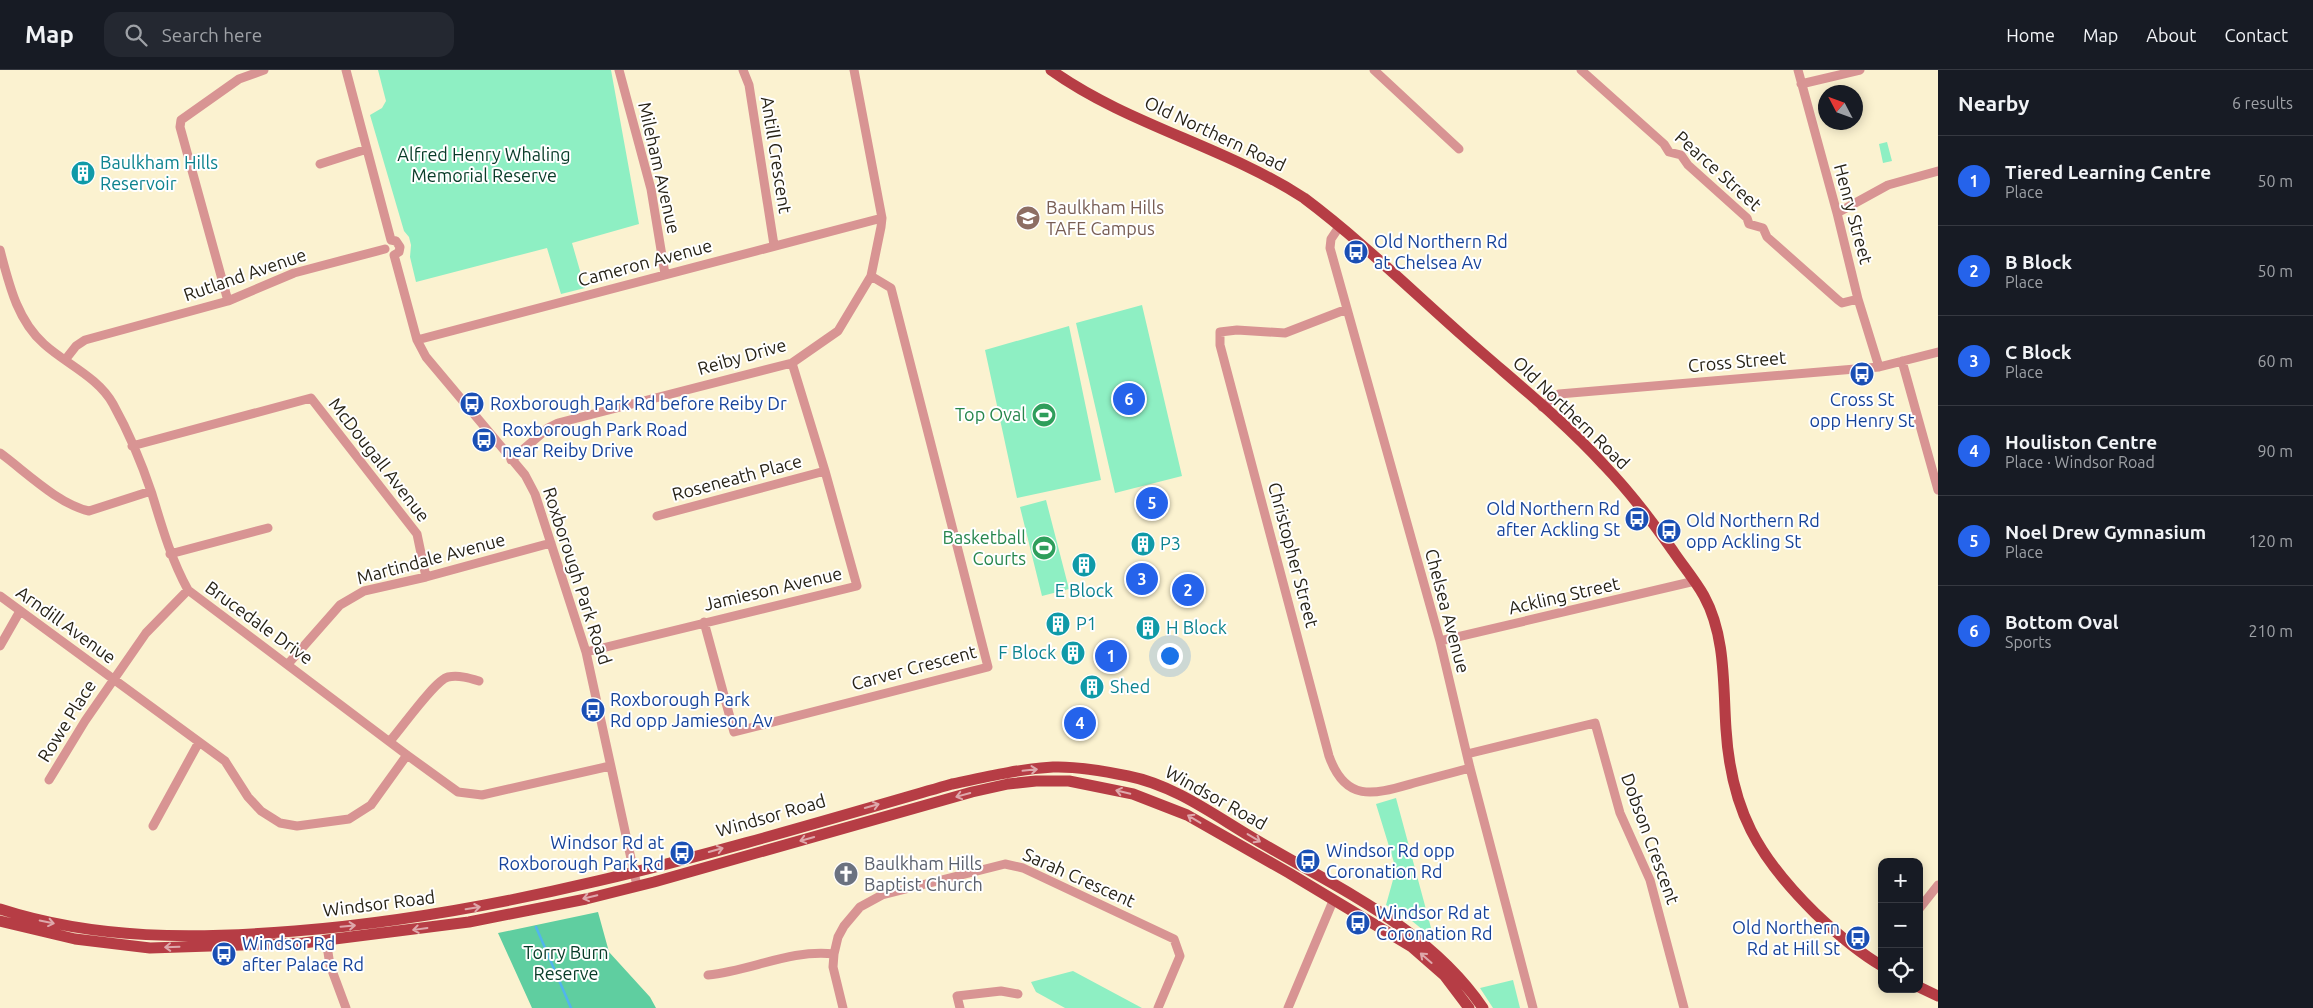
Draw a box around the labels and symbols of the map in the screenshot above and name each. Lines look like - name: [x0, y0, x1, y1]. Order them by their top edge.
- north arrow: [1818, 85, 1863, 130]
- street label: Old Northern Road: [1142, 92, 1289, 175]
- street label: Antill Crescent: [758, 95, 796, 215]
- street label: Mileham Avenue: [635, 100, 685, 236]
- street label: Pearce Street: [1671, 126, 1766, 214]
- park label: Alfred Henry Whaling Memorial Reserve: [397, 144, 571, 185]
- place label: Baulkham Hills Reservoir: [100, 152, 218, 193]
- building icon: Baulkham Hills Reservoir: [70, 160, 96, 186]
- street label: Henry Street: [1831, 161, 1877, 266]
- place label: Baulkham Hills TAFE Campus: [1046, 197, 1164, 238]
- school or university icon: Baulkham Hills TAFE Campus: [1015, 205, 1041, 231]
- place label: Old Northern Rd at Chelsea Av: [1374, 231, 1508, 272]
- street label: Cameron Avenue: [575, 234, 714, 290]
- bus stop icon: Old Northern Rd at Chelsea Av: [1343, 239, 1369, 265]
- street label: Rutland Avenue: [181, 244, 309, 304]
- street label: Reiby Drive: [695, 334, 788, 378]
- street label: Cross Street: [1687, 347, 1787, 375]
- street label: Old Northern Road: [1510, 352, 1634, 473]
- bus stop icon: Cross St opp Henry St: [1849, 361, 1875, 387]
- pin: 6: [1113, 380, 1145, 418]
- place label: Cross St opp Henry St: [1810, 389, 1915, 430]
- bus stop icon: Roxborough Park Rd before Reiby Dr: [459, 391, 485, 417]
- place label: Roxborough Park Rd before Reiby Dr: [490, 393, 787, 413]
- street label: McDougall Avenue: [325, 394, 434, 525]
- sports icon: Top Oval: [1031, 402, 1057, 428]
- place label: Top Oval: [955, 404, 1026, 424]
- place label: Roxborough Park Road near Reiby Drive: [502, 419, 687, 460]
- bus stop icon: Roxborough Park Road near Reiby Drive: [471, 427, 497, 453]
- street label: Roseneath Place: [670, 450, 804, 504]
- street label: Christopher Street: [1265, 480, 1323, 630]
- street label: Roxborough Park Road: [540, 484, 616, 667]
- pin: 5: [1136, 484, 1168, 522]
- place label: Old Northern Rd after Ackling St: [1486, 498, 1620, 539]
- bus stop icon: Old Northern Rd after Ackling St: [1624, 506, 1650, 532]
- place label: Old Northern Rd opp Ackling St: [1686, 510, 1820, 551]
- bus stop icon: Old Northern Rd opp Ackling St: [1656, 518, 1682, 544]
- place label: Basketball Courts: [942, 527, 1026, 568]
- street label: Martindale Avenue: [354, 529, 507, 587]
- building icon: P3: [1130, 531, 1156, 557]
- place label: P3: [1160, 533, 1181, 553]
- sports icon: Basketball Courts: [1031, 535, 1057, 561]
- street label: Chelsea Avenue: [1422, 546, 1474, 675]
- building icon: E Block: [1071, 552, 1097, 578]
- pin: 3: [1126, 560, 1158, 598]
- street label: Jamieson Avenue: [702, 562, 844, 614]
- pin: 2: [1172, 571, 1204, 609]
- street label: Ackling Street: [1506, 573, 1621, 618]
- street label: Brucedale Drive: [202, 577, 317, 668]
- place label: E Block: [1055, 580, 1113, 600]
- street label: Arndill Avenue: [13, 581, 120, 667]
- building icon: P1: [1045, 611, 1071, 637]
- place label: P1: [1076, 613, 1097, 633]
- building icon: H Block: [1135, 615, 1161, 641]
- place label: H Block: [1166, 617, 1227, 637]
- pin: 1: [1095, 637, 1127, 675]
- building icon: F Block: [1060, 640, 1086, 666]
- street label: Carver Crescent: [849, 641, 978, 693]
- place label: F Block: [998, 642, 1056, 662]
- your location: [1157, 643, 1183, 669]
- building icon: Shed: [1079, 674, 1105, 700]
- street label: Rowe Place: [33, 676, 99, 765]
- place label: Shed: [1110, 676, 1150, 696]
- place label: Roxborough Park Rd opp Jamieson Av: [610, 689, 773, 730]
- bus stop icon: Roxborough Park Rd opp Jamieson Av: [580, 697, 606, 723]
- pin: 4: [1064, 704, 1096, 742]
- street label: Windsor Road: [1162, 761, 1271, 833]
- one-way arrow: [1022, 765, 1038, 774]
- street label: Dobson Crescent: [1618, 771, 1684, 907]
- one-way arrow: [1116, 787, 1132, 796]
- street label: Windsor Road: [714, 790, 828, 840]
- one-way arrow: [956, 790, 972, 800]
- one-way arrow: [864, 801, 880, 811]
- one-way arrow: [1188, 814, 1202, 824]
- place label: Windsor Rd at Roxborough Park Rd: [498, 832, 664, 873]
- one-way arrow: [799, 834, 815, 844]
- one-way arrow: [1246, 834, 1260, 844]
- bus stop icon: Windsor Rd at Roxborough Park Rd: [669, 840, 695, 866]
- place label: Windsor Rd opp Coronation Rd: [1326, 840, 1455, 881]
- street label: Sarah Crescent: [1020, 843, 1138, 911]
- one-way arrow: [707, 845, 723, 854]
- bus stop icon: Windsor Rd opp Coronation Rd: [1295, 848, 1321, 874]
- place label: Baulkham Hills Baptist Church: [864, 853, 983, 894]
- church icon: Baulkham Hills Baptist Church: [833, 861, 859, 887]
- street label: Windsor Road: [322, 886, 436, 920]
- one-way arrow: [582, 893, 598, 903]
- place label: Windsor Rd at Coronation Rd: [1376, 902, 1493, 943]
- one-way arrow: [465, 903, 481, 913]
- bus stop icon: Windsor Rd at Coronation Rd: [1345, 910, 1371, 936]
- place label: Old Northern Rd at Hill St: [1732, 917, 1840, 958]
- one-way arrow: [38, 918, 54, 927]
- one-way arrow: [340, 922, 356, 931]
- one-way arrow: [413, 924, 429, 934]
- bus stop icon: Old Northern Rd at Hill St: [1845, 925, 1871, 951]
- place label: Windsor Rd after Palace Rd: [242, 933, 364, 974]
- bus stop icon: Windsor Rd after Palace Rd: [211, 941, 237, 967]
- one-way arrow: [165, 942, 181, 952]
- park label: Torry Burn Reserve: [523, 942, 609, 983]
- one-way arrow: [1420, 953, 1433, 964]

